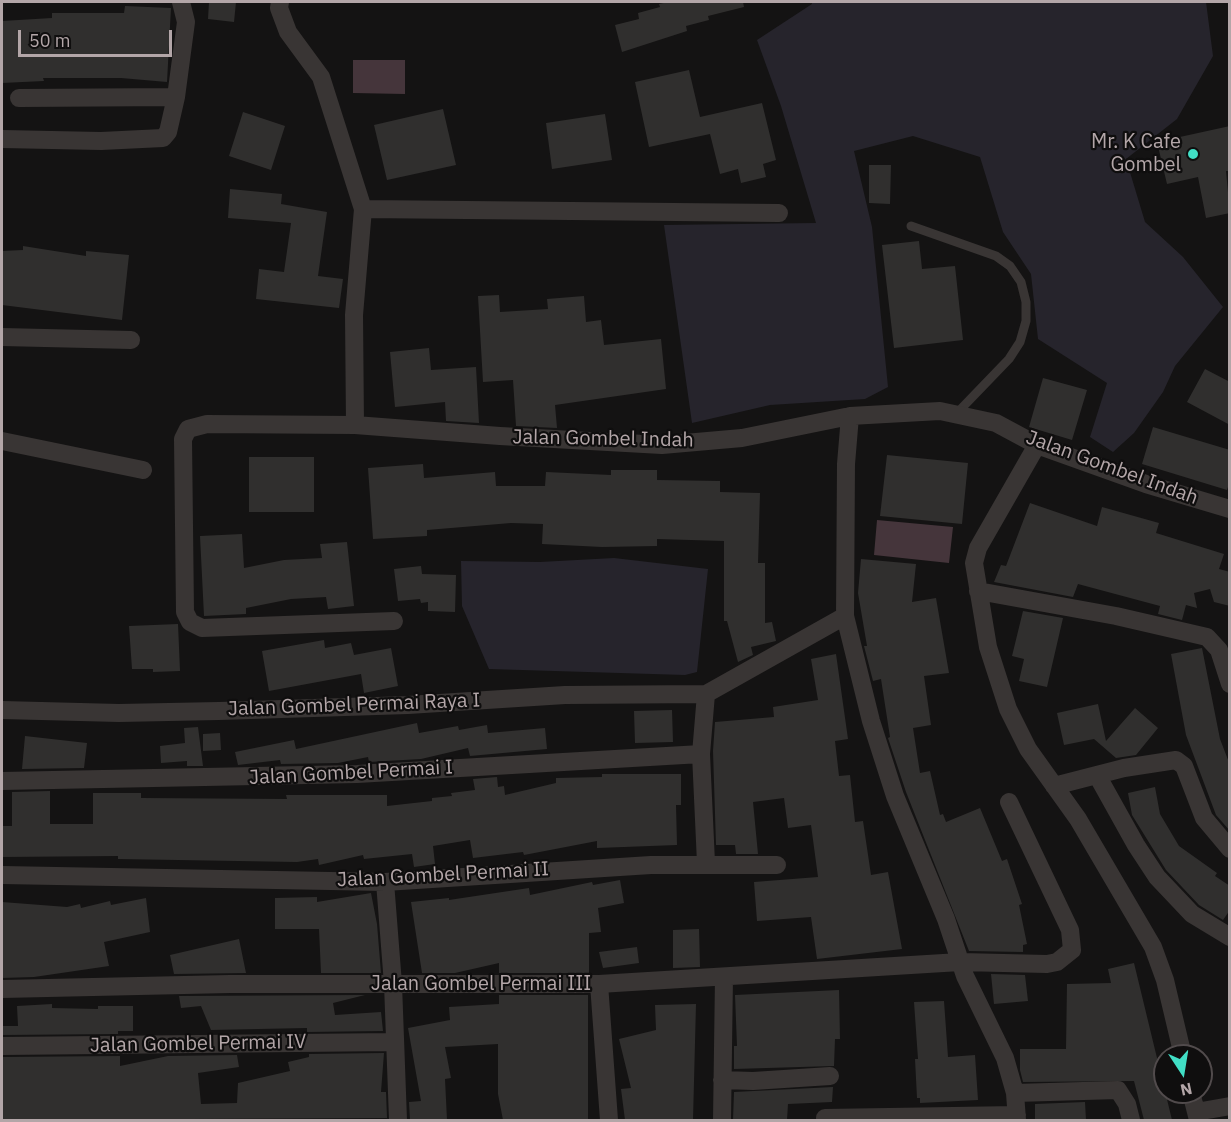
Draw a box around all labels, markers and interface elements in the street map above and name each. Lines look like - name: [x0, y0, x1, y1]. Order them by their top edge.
- scale bar: [21, 18, 176, 56]
- text: 50 m: [29, 29, 71, 52]
- place label: Mr. K Cafe Gombel: [1091, 130, 1181, 177]
- marker: Mr. K Cafe Gombel: [1186, 147, 1200, 161]
- street label: Jalan Gombel Indah: [512, 425, 694, 453]
- street label: Jalan Gombel Indah: [1023, 426, 1201, 510]
- street label: Jalan Gombel Permai Raya I: [227, 689, 481, 721]
- street label: Jalan Gombel Permai I: [248, 756, 454, 790]
- street label: Jalan Gombel Permai II: [336, 857, 550, 893]
- street label: Jalan Gombel Permai III: [371, 972, 591, 996]
- street label: Jalan Gombel Permai IV: [90, 1030, 306, 1058]
- north arrow: [1153, 1044, 1213, 1104]
- text: N: [1179, 1079, 1194, 1101]

